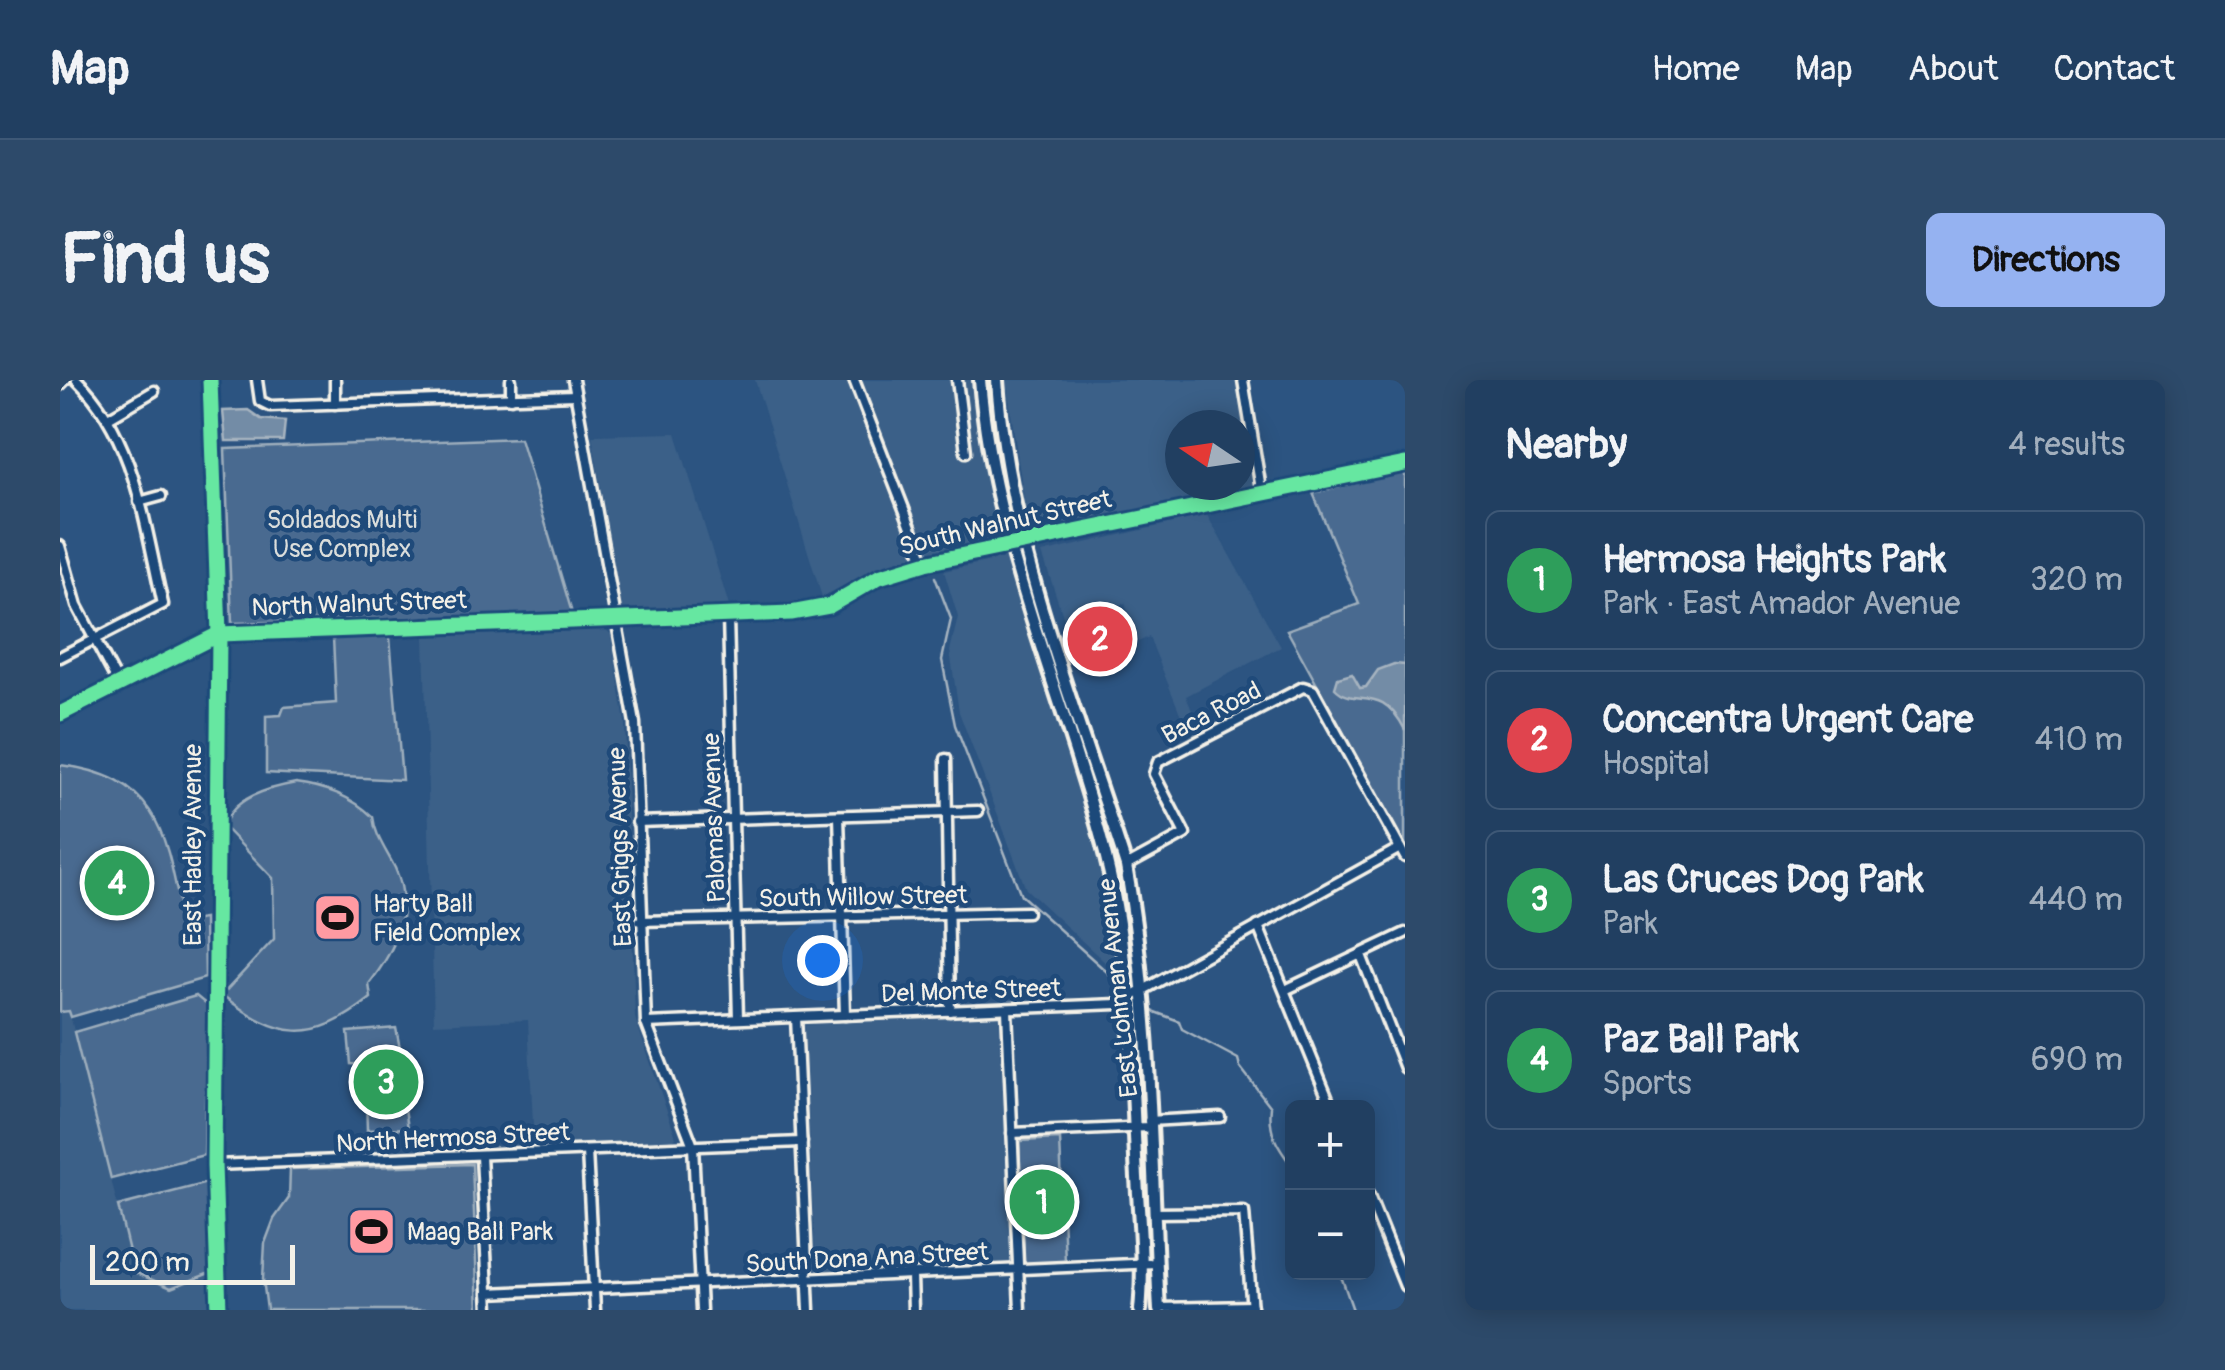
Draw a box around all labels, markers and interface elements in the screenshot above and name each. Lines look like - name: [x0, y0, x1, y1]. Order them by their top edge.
- text: Map: [50, 39, 130, 99]
- text: Home: [1652, 47, 1740, 91]
- text: Map: [1795, 47, 1853, 91]
- text: About: [1908, 47, 1998, 91]
- text: Contact: [2053, 47, 2175, 91]
- button: Directions: [1926, 213, 2165, 307]
- text: Find us: [60, 216, 270, 304]
- north arrow: [1165, 410, 1255, 500]
- text: Nearby: [1505, 419, 1627, 471]
- text: 4 results: [2008, 425, 2125, 465]
- street label: South Walnut Street: [896, 484, 1115, 563]
- park label: Soldados Multi Use Complex: [267, 505, 417, 565]
- text: Hermosa Heights Park: [1602, 536, 1946, 584]
- text: 1: [1533, 560, 1546, 600]
- text: 320 m: [2030, 560, 2123, 600]
- text: Park · East Amador Avenue: [1602, 584, 1960, 624]
- street label: North Walnut Street: [251, 585, 468, 624]
- pin: 2: [1068, 602, 1132, 676]
- street label: Baca Road: [1157, 675, 1267, 752]
- text: Concentra Urgent Care: [1602, 696, 1973, 744]
- text: 2: [1531, 720, 1548, 760]
- text: 410 m: [2035, 720, 2123, 760]
- street label: Palomas Avenue: [696, 732, 733, 904]
- street label: East Hadley Avenue: [178, 743, 209, 946]
- text: Hospital: [1602, 744, 1710, 784]
- street label: East Griggs Avenue: [601, 746, 639, 947]
- pin: 4: [84, 846, 150, 920]
- text: Las Cruces Dog Park: [1602, 856, 1924, 904]
- street label: East Lohman Avenue: [1092, 876, 1145, 1099]
- street label: South Willow Street: [758, 880, 969, 915]
- text: 3: [1531, 880, 1548, 920]
- text: 440 m: [2029, 880, 2123, 920]
- place label: Harty Ball Field Complex: [373, 889, 521, 949]
- sports icon: Harty Ball Field Complex: [312, 891, 364, 943]
- text: Park: [1602, 904, 1658, 944]
- your location: [797, 935, 848, 986]
- street label: Del Monte Street: [881, 973, 1062, 1010]
- text: Paz Ball Park: [1602, 1016, 1799, 1064]
- text: 4: [1530, 1040, 1549, 1080]
- text: 690 m: [2031, 1040, 2123, 1080]
- pin: 3: [354, 1044, 418, 1120]
- text: Sports: [1602, 1064, 1692, 1104]
- map controls: [1285, 1100, 1375, 1280]
- button: +: [1285, 1100, 1375, 1190]
- street label: North Hermosa Street: [335, 1117, 572, 1160]
- pin: 1: [1010, 1164, 1074, 1240]
- button: −: [1285, 1190, 1375, 1280]
- sports icon: Maag Ball Park: [346, 1205, 398, 1257]
- place label: Maag Ball Park: [407, 1217, 554, 1248]
- street label: South Dona Ana Street: [745, 1237, 990, 1280]
- scale bar: [90, 1240, 295, 1284]
- text: 200 m: [105, 1245, 190, 1280]

